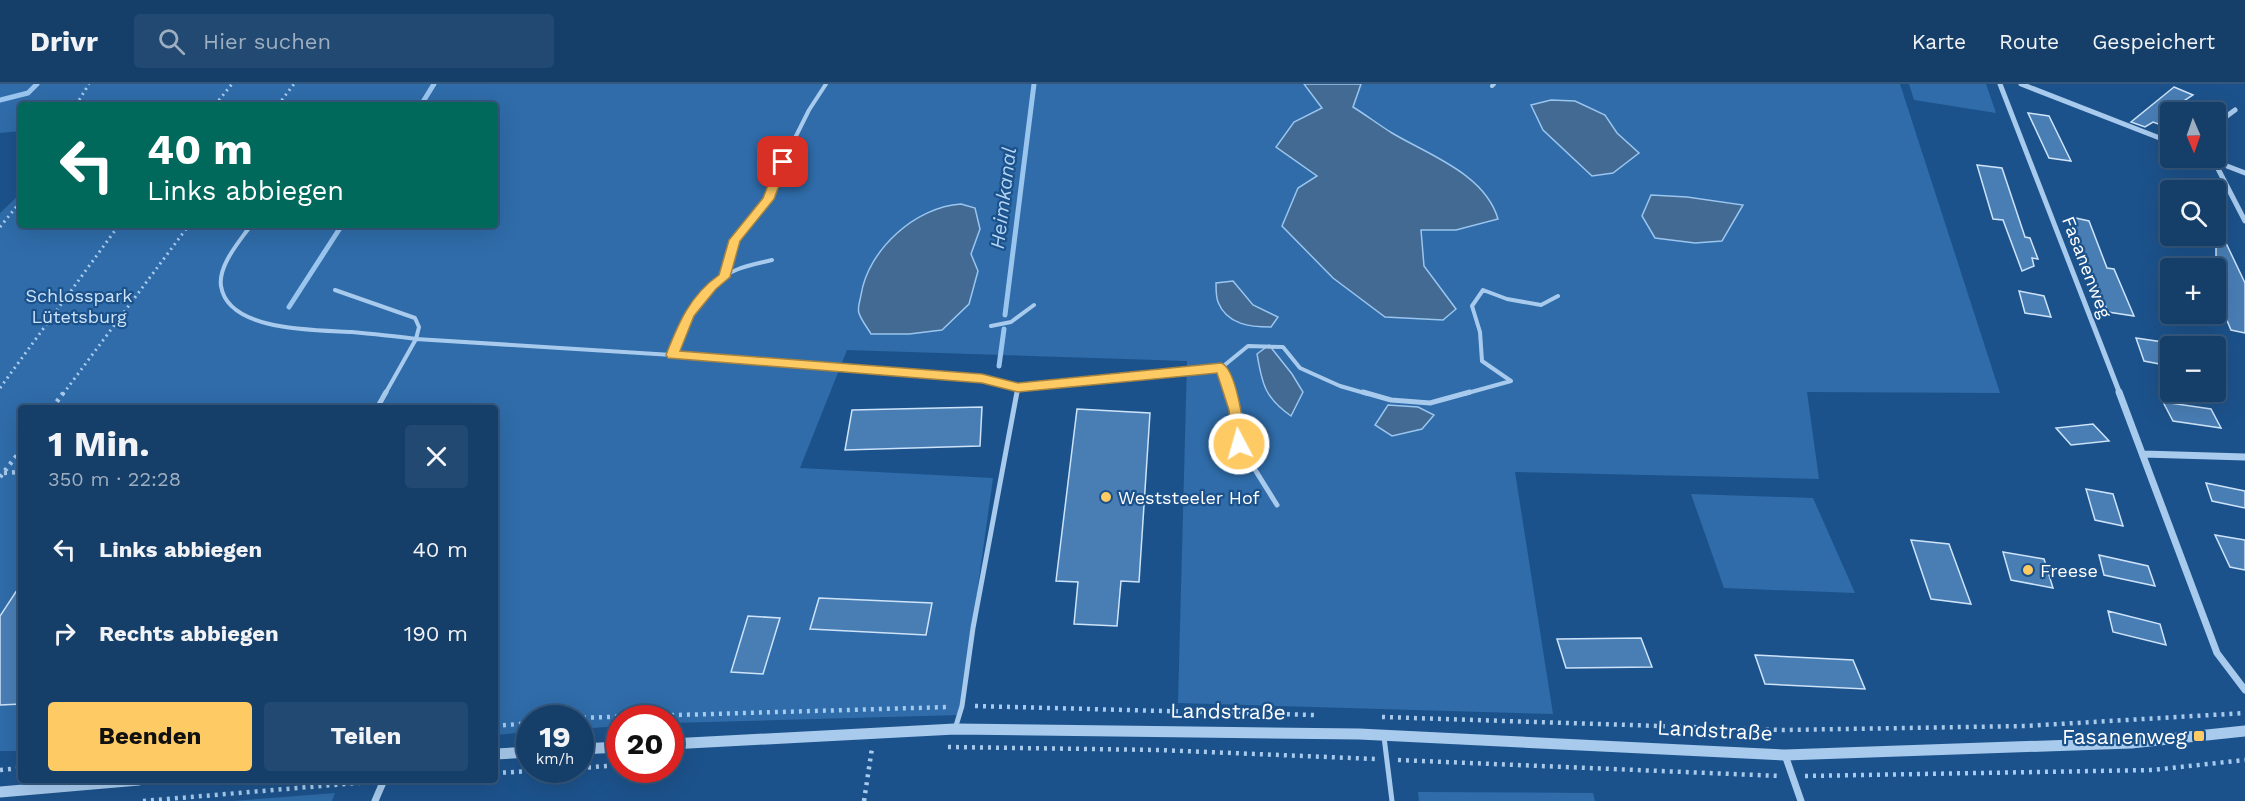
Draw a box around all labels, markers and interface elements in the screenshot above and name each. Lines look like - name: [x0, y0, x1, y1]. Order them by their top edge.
- search box: [134, 14, 554, 68]
- text: Drivr: [30, 25, 98, 58]
- icon: search: [155, 25, 188, 58]
- text: Hier suchen: [203, 29, 331, 54]
- text: Karte: [1912, 29, 1966, 54]
- text: Route: [1999, 29, 2059, 54]
- text: Gespeichert: [2092, 29, 2215, 54]
- north arrow: [2160, 102, 2226, 168]
- map controls: [2160, 102, 2226, 402]
- text: 40 m: [147, 125, 253, 174]
- icon: left: [48, 126, 126, 204]
- pin: [757, 136, 808, 187]
- icon: arrive: [766, 145, 799, 178]
- water label: Heimkanal: [985, 146, 1021, 250]
- text: Links abbiegen: [147, 175, 344, 207]
- button: search: [2160, 180, 2226, 246]
- street label: Fasanenweg: [2058, 213, 2116, 321]
- button: +: [2160, 258, 2226, 324]
- park label: Schlosspark Lütetsburg: [25, 285, 133, 327]
- button: −: [2160, 336, 2226, 402]
- position arrow: [1207, 412, 1271, 476]
- text: 1 Min.: [48, 423, 150, 465]
- button: close: [405, 425, 468, 488]
- text: 350 m · 22:28: [48, 467, 181, 491]
- place label: Weststeeler Hof: [1118, 487, 1260, 508]
- marker: Weststeeler Hof: [1099, 490, 1113, 504]
- icon: left: [48, 533, 81, 566]
- text: Links abbiegen: [99, 537, 262, 562]
- text: 40 m: [412, 537, 468, 562]
- place label: Freese: [2040, 560, 2098, 581]
- marker: Freese: [2021, 563, 2035, 577]
- icon: right: [48, 617, 81, 650]
- text: Rechts abbiegen: [99, 621, 279, 646]
- text: 190 m: [404, 621, 468, 646]
- street label: Landstraße: [1170, 697, 1286, 725]
- button: Beenden: [48, 702, 252, 771]
- button: Teilen: [264, 702, 468, 771]
- speed limit sign: 20: [606, 705, 684, 783]
- street label: Landstraße: [1657, 714, 1773, 746]
- text: 19: [539, 719, 571, 754]
- place label: Fasanenweg: [2062, 724, 2188, 749]
- marker: Fasanenweg: [2192, 729, 2206, 743]
- text: km/h: [536, 750, 574, 768]

